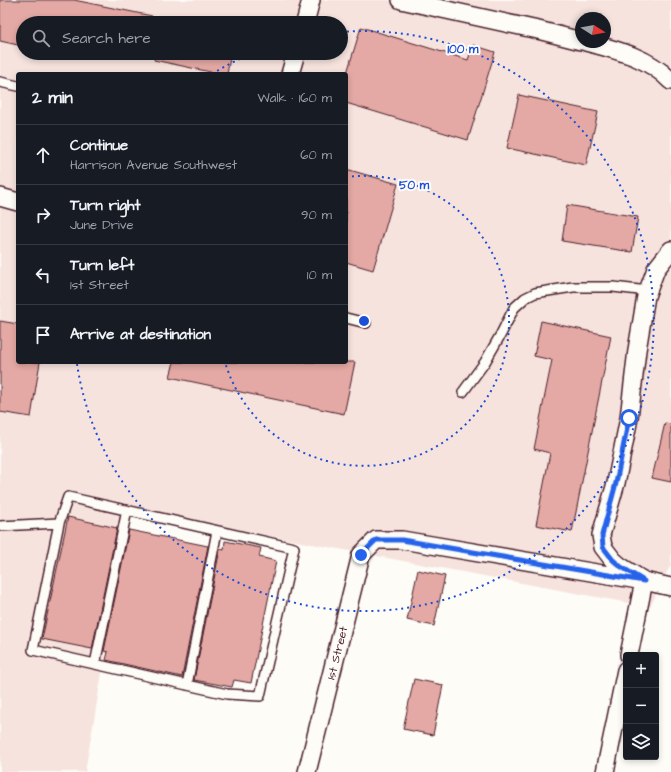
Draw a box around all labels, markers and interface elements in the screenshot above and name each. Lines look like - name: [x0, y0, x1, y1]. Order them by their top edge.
- north arrow: [575, 12, 611, 48]
- search box: [16, 16, 348, 60]
- icon: search: [30, 27, 52, 49]
- text: Search here: [62, 28, 151, 49]
- text: 100 m: [448, 41, 479, 58]
- text: 2 min: [32, 86, 73, 110]
- text: Walk · 160 m: [258, 89, 332, 107]
- text: Continue: [70, 135, 128, 156]
- icon: ahead: [32, 144, 54, 166]
- text: 60 m: [300, 146, 332, 164]
- text: Harrison Avenue Southwest: [70, 156, 237, 174]
- text: 50 m: [399, 177, 430, 194]
- text: Turn right: [70, 195, 141, 216]
- icon: right: [32, 204, 54, 226]
- text: 90 m: [301, 206, 332, 224]
- text: June Drive: [70, 216, 134, 234]
- text: Turn left: [70, 255, 134, 276]
- icon: left: [32, 264, 54, 286]
- text: 10 m: [307, 266, 332, 284]
- text: 1st Street: [70, 276, 129, 294]
- centre of rings: [357, 314, 371, 328]
- icon: arrive: [32, 324, 54, 346]
- text: Arrive at destination: [70, 324, 211, 345]
- route start: [620, 409, 638, 427]
- route end: [352, 546, 370, 564]
- street label: 1st Street: [323, 625, 352, 681]
- map controls: [623, 652, 659, 760]
- button: +: [623, 652, 659, 688]
- button: −: [623, 688, 659, 724]
- button: layers: [623, 724, 659, 760]

